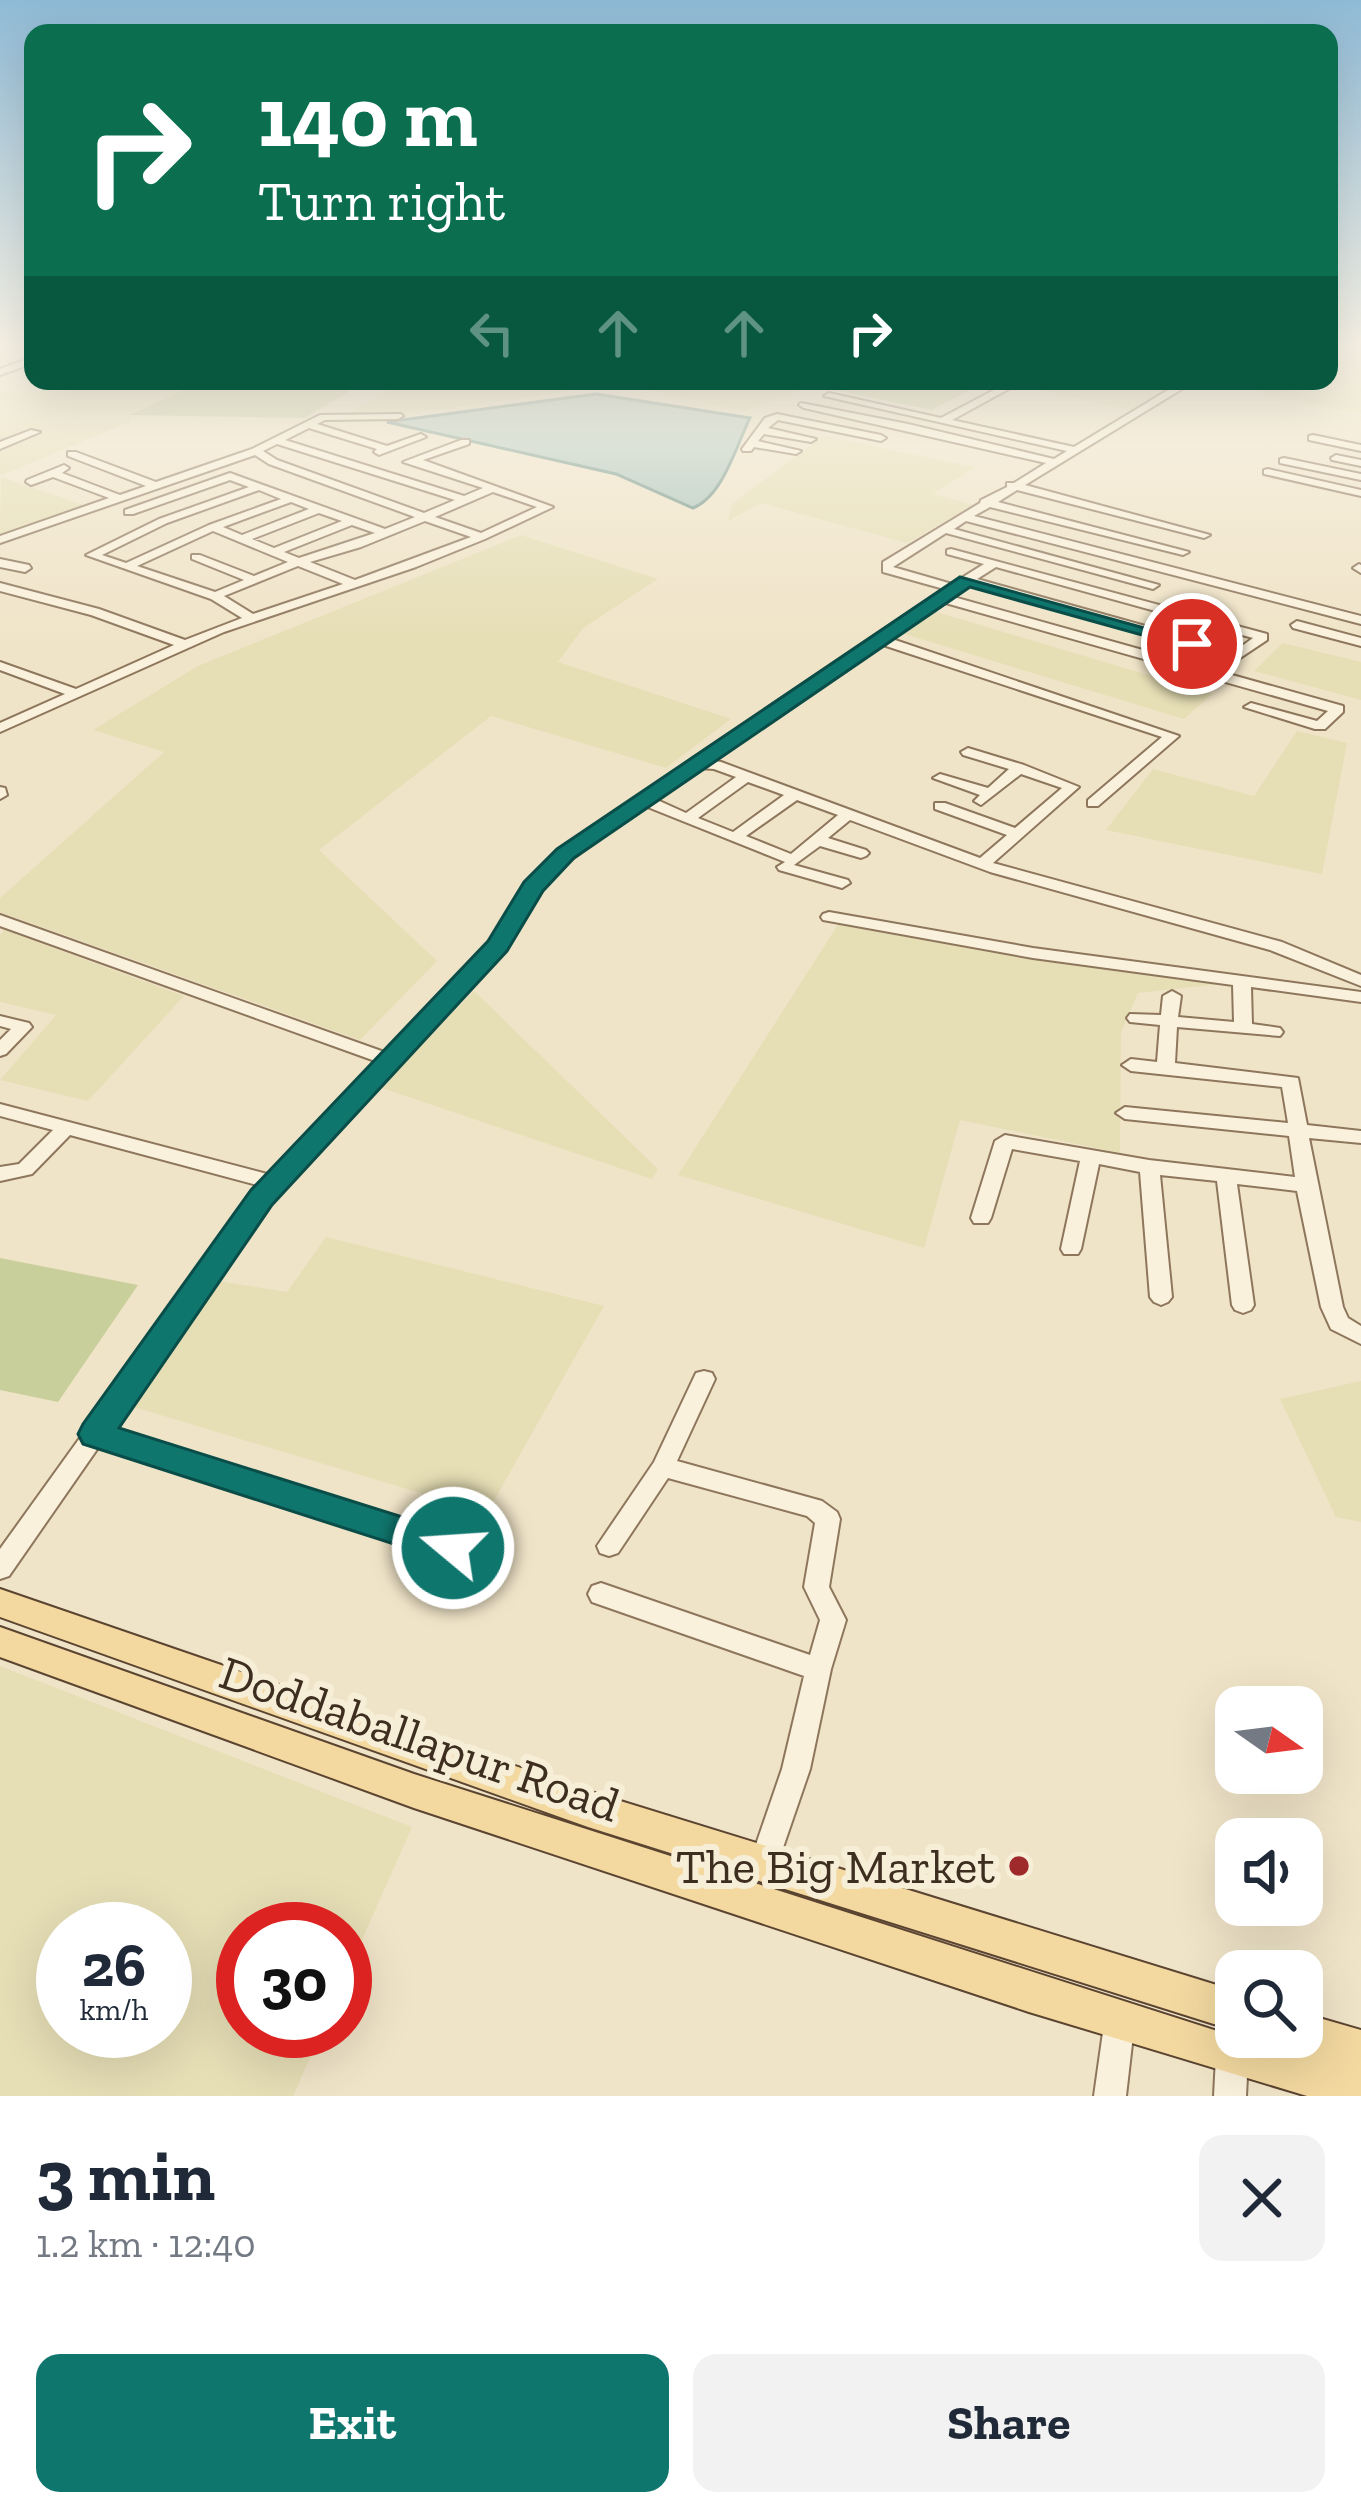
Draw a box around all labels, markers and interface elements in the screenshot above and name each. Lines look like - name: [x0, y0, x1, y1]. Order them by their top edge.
- text: 140 m: [258, 67, 478, 168]
- icon: right: [60, 72, 216, 228]
- text: Turn right: [258, 169, 505, 234]
- icon: left: [459, 300, 525, 366]
- icon: ahead: [585, 300, 651, 366]
- icon: ahead: [711, 300, 777, 366]
- icon: right: [837, 300, 903, 366]
- pin: [1141, 593, 1243, 695]
- icon: arrive: [1159, 611, 1225, 677]
- position arrow: [390, 1485, 516, 1611]
- street label: Doddaballapur Road: [213, 1643, 627, 1834]
- north arrow: [1215, 1686, 1323, 1794]
- map controls: [1215, 1686, 1323, 2058]
- button: sound: [1215, 1818, 1323, 1926]
- place label: The Big Market: [676, 1838, 995, 1895]
- marker: The Big Market: [1006, 1853, 1032, 1879]
- speed limit sign: 30: [216, 1902, 372, 2058]
- text: 26: [82, 1929, 146, 2001]
- button: search: [1215, 1950, 1323, 2058]
- text: km/h: [80, 1992, 148, 2028]
- text: 3 min: [36, 2132, 215, 2218]
- button: close: [1199, 2135, 1325, 2261]
- text: 1.2 km · 12:40: [36, 2220, 256, 2267]
- button: Exit: [36, 2354, 669, 2492]
- button: Share: [693, 2354, 1325, 2492]

